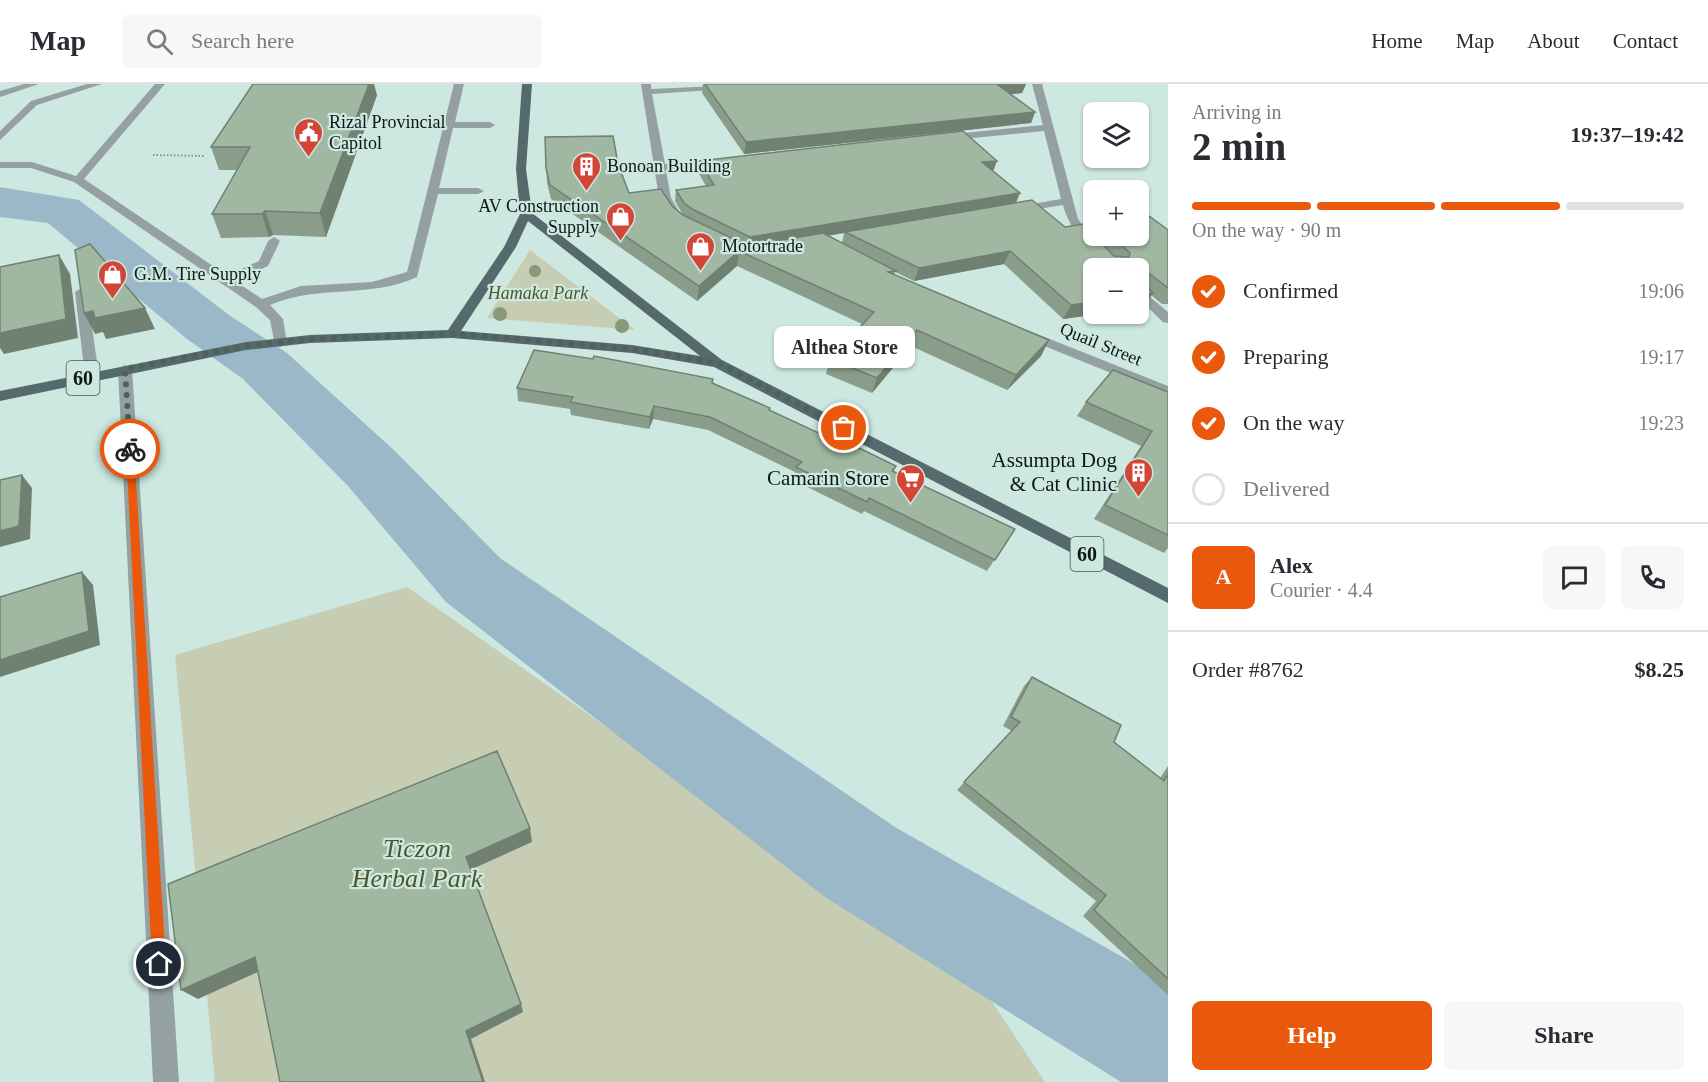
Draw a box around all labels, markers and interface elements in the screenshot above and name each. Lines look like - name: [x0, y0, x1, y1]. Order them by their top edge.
- search box: [122, 14, 542, 68]
- text: Map: [30, 25, 86, 56]
- icon: search: [143, 25, 176, 58]
- text: Search here: [191, 28, 294, 53]
- text: Home: [1371, 29, 1423, 53]
- text: Map: [1456, 29, 1494, 53]
- text: About: [1527, 29, 1580, 53]
- text: Contact: [1613, 29, 1678, 53]
- text: Arriving in: [1192, 101, 1281, 123]
- map controls: [1083, 102, 1149, 324]
- button: layers: [1083, 102, 1149, 168]
- place label: Rizal Provincial Capitol: [329, 112, 445, 153]
- public building icon: Rizal Provincial Capitol: [292, 116, 324, 158]
- text: 19:37–19:42: [1570, 122, 1684, 147]
- text: 2 min: [1192, 125, 1286, 168]
- building icon: Bonoan Building: [570, 150, 602, 192]
- place label: Bonoan Building: [607, 156, 731, 176]
- button: +: [1083, 180, 1149, 246]
- place label: AV Construction Supply: [478, 196, 599, 237]
- shop icon: AV Construction Supply: [604, 200, 636, 242]
- text: On the way · 90 m: [1192, 219, 1341, 241]
- shop icon: Motortrade: [685, 230, 717, 272]
- place label: Motortrade: [722, 236, 803, 256]
- shop icon: G.M. Tire Supply: [97, 258, 129, 300]
- button: −: [1083, 258, 1149, 324]
- place label: G.M. Tire Supply: [134, 264, 261, 284]
- icon: check: [1192, 275, 1225, 308]
- text: Confirmed: [1243, 278, 1338, 303]
- text: 19:06: [1638, 280, 1684, 302]
- park label: Hamaka Park: [487, 283, 589, 303]
- street label: Quail Street: [1057, 319, 1145, 369]
- callout: Althea Store: [774, 326, 914, 368]
- text: Althea Store: [791, 336, 898, 358]
- icon: check: [1192, 341, 1225, 374]
- text: Preparing: [1243, 344, 1329, 369]
- text: 19:17: [1638, 346, 1684, 368]
- road number: 60: [66, 361, 100, 395]
- pin: [818, 402, 869, 453]
- icon: check: [1192, 407, 1225, 440]
- text: On the way: [1243, 410, 1344, 435]
- icon: bag: [827, 411, 860, 444]
- text: 19:23: [1638, 412, 1684, 434]
- courier: [100, 419, 160, 479]
- icon: bike: [114, 433, 147, 466]
- place label: Assumpta Dog & Cat Clinic: [992, 448, 1117, 496]
- building icon: Assumpta Dog & Cat Clinic: [1122, 456, 1154, 498]
- supermarket icon: Camarin Store: [894, 462, 926, 504]
- place label: Camarin Store: [767, 466, 889, 490]
- text: Delivered: [1243, 476, 1330, 501]
- road number: 60: [1070, 537, 1104, 571]
- button: chat: [1543, 546, 1606, 609]
- button: phone: [1621, 546, 1684, 609]
- text: Alex: [1270, 553, 1313, 578]
- text: A: [1216, 564, 1231, 589]
- text: Courier · 4.4: [1270, 579, 1373, 601]
- text: Order #8762: [1192, 657, 1304, 682]
- text: $8.25: [1635, 657, 1684, 682]
- park label: Ticzon Herbal Park: [351, 834, 483, 893]
- pin: [133, 938, 184, 989]
- icon: home: [142, 947, 175, 980]
- button: Help: [1192, 1001, 1432, 1070]
- button: Share: [1444, 1001, 1684, 1070]

